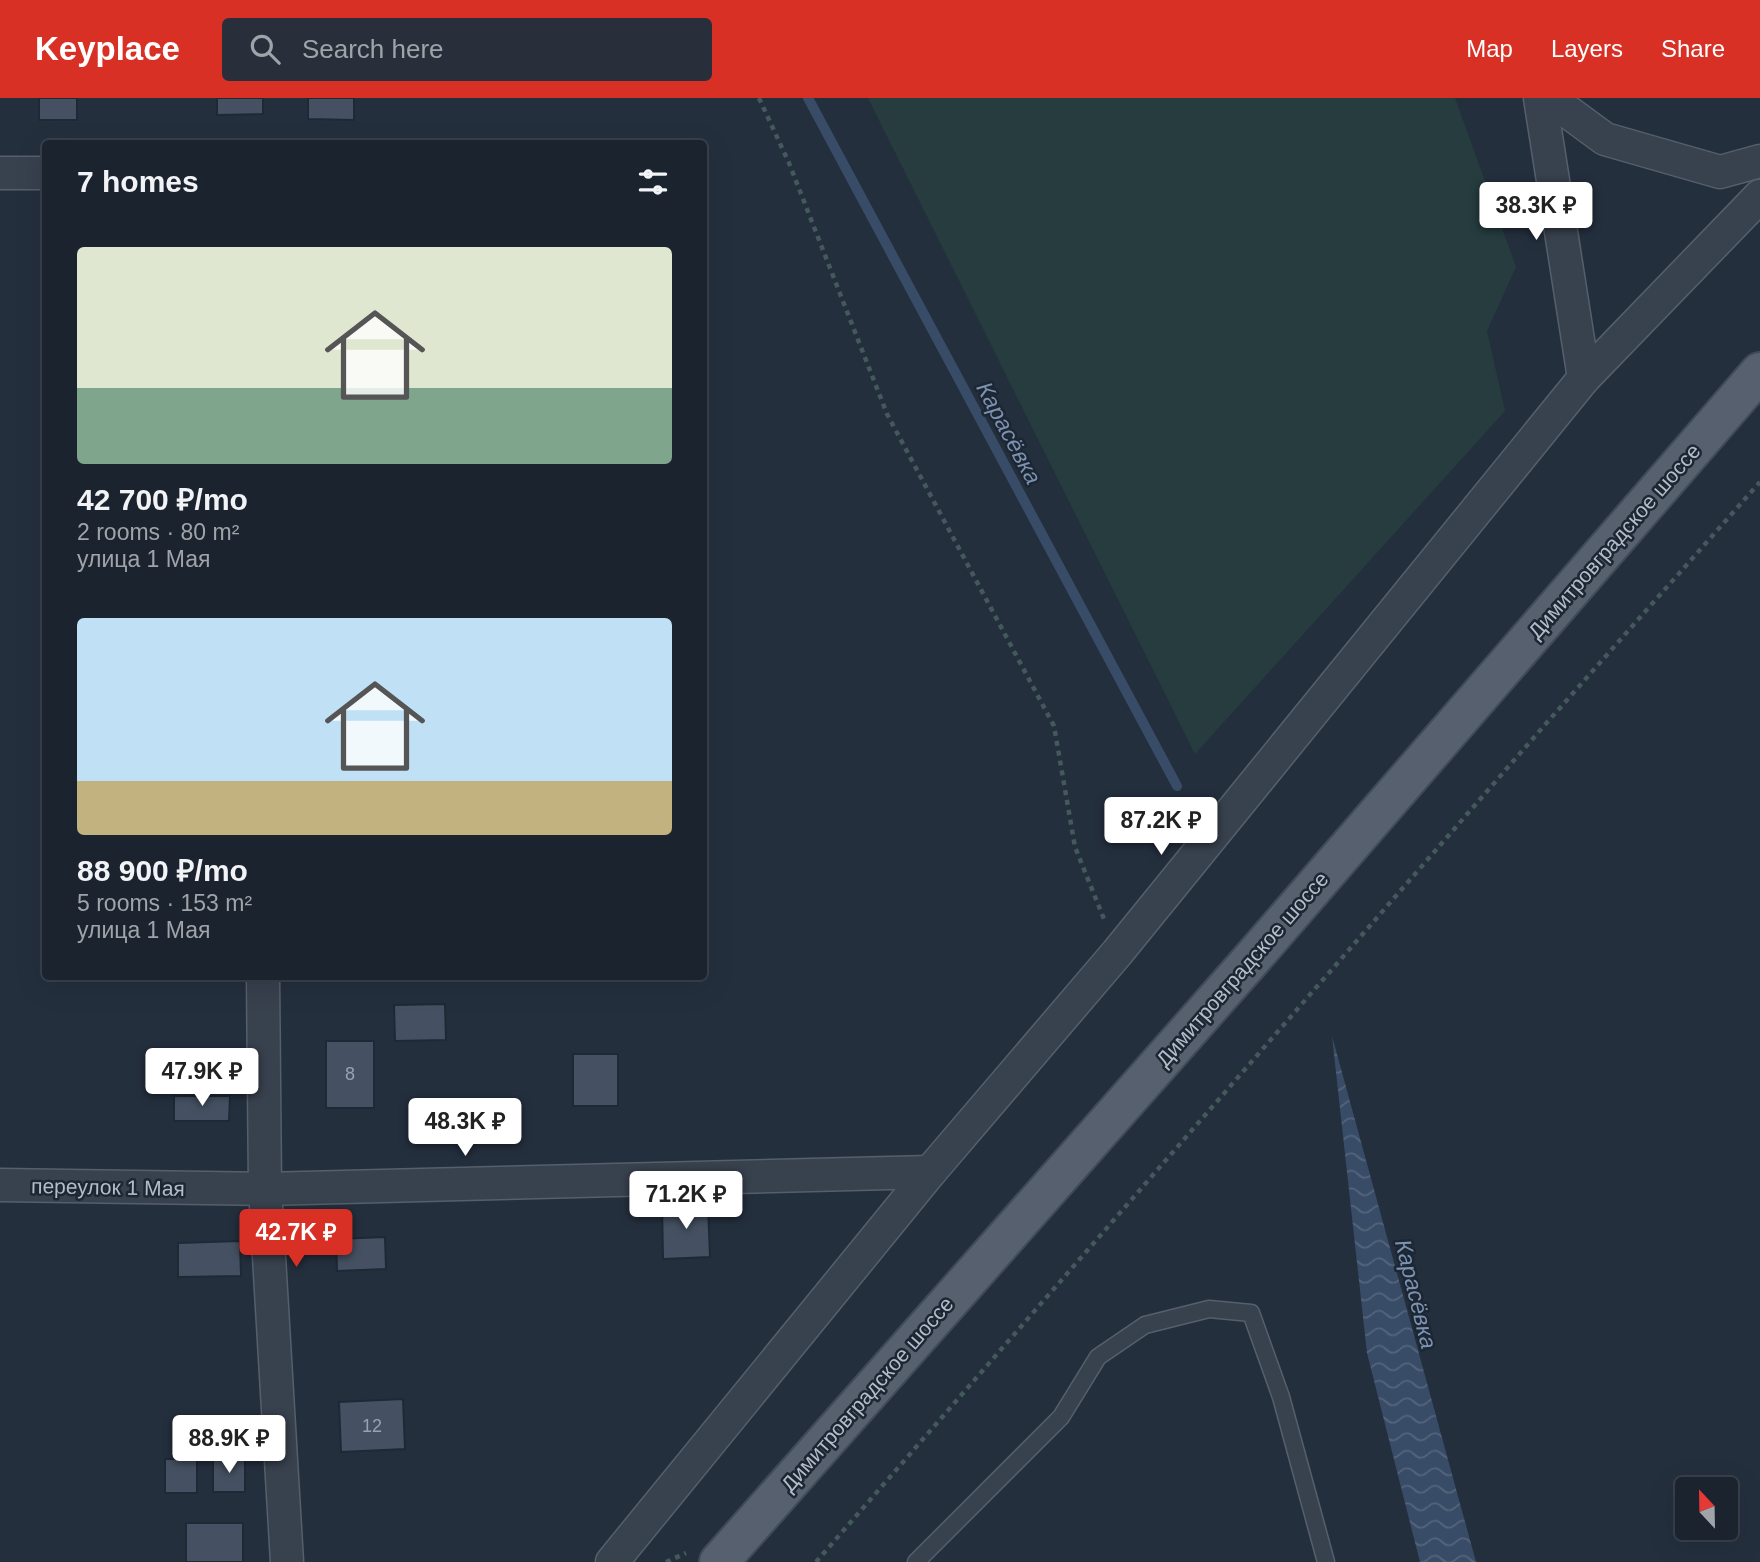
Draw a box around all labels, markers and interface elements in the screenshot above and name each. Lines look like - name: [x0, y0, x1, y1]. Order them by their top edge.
- search box: [222, 18, 712, 81]
- text: Keyplace: [35, 30, 180, 67]
- icon: search: [246, 30, 284, 68]
- text: Search here: [302, 34, 444, 64]
- text: Map: [1466, 35, 1513, 62]
- text: Layers: [1551, 35, 1623, 62]
- text: Share: [1661, 35, 1725, 62]
- icon: filters: [634, 163, 672, 201]
- text: 7 homes: [77, 165, 199, 198]
- pin: 38.3K ₽: [1471, 183, 1601, 242]
- text: 38.3K ₽: [1495, 192, 1577, 218]
- icon: home: [312, 292, 438, 418]
- water label: Карасёвка: [971, 378, 1047, 488]
- street label: Димитровградское шоссе: [1523, 439, 1705, 643]
- text: 42 700 ₽/mo: [77, 483, 248, 516]
- text: 2 rooms · 80 m²: [77, 519, 239, 545]
- text: улица 1 Мая: [77, 546, 210, 572]
- icon: home: [312, 663, 438, 789]
- pin: 87.2K ₽: [1096, 798, 1226, 857]
- text: 87.2K ₽: [1120, 807, 1202, 833]
- text: 88 900 ₽/mo: [77, 854, 248, 887]
- street label: Димитровградское шоссе: [1151, 867, 1333, 1071]
- text: 5 rooms · 153 m²: [77, 890, 252, 916]
- text: улица 1 Мая: [77, 917, 210, 943]
- pin: 47.9K ₽: [137, 1048, 267, 1108]
- text: 47.9K ₽: [161, 1058, 243, 1084]
- house number: 8: [345, 1064, 355, 1084]
- pin: 48.3K ₽: [400, 1098, 530, 1158]
- text: 48.3K ₽: [424, 1108, 506, 1134]
- pin: 71.2K ₽: [621, 1172, 751, 1231]
- street label: переулок 1 Мая: [31, 1174, 185, 1200]
- text: 71.2K ₽: [645, 1181, 727, 1207]
- pin: 42.7K ₽: [231, 1210, 361, 1269]
- text: 42.7K ₽: [255, 1219, 337, 1245]
- water label: Карасёвка: [1390, 1237, 1442, 1351]
- street label: Димитровградское шоссе: [776, 1292, 958, 1496]
- pin: 88.9K ₽: [164, 1416, 294, 1475]
- house number: 12: [362, 1416, 382, 1436]
- text: 88.9K ₽: [188, 1425, 270, 1451]
- north arrow: [1675, 1477, 1738, 1540]
- map controls: [1675, 1477, 1738, 1540]

